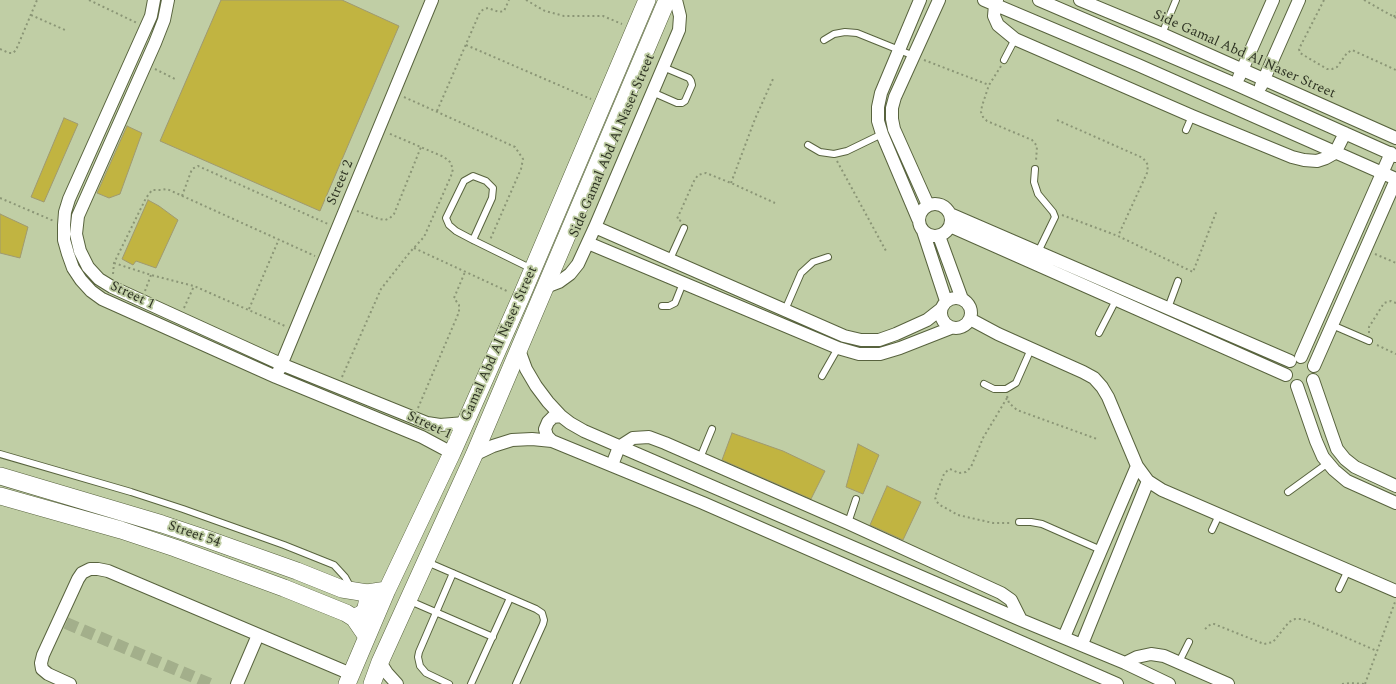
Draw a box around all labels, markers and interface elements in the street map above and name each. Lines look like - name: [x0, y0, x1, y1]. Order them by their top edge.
- street label: Side Gamal Abd Al Naser Street: [1150, 7, 1338, 103]
- street label: Side Gamal Abd Al Naser Street: [567, 52, 659, 240]
- street label: Street 2: [324, 158, 358, 208]
- street label: Gamal Abd Al Naser Street: [458, 264, 542, 424]
- street label: Street 1: [107, 278, 157, 314]
- street label: Street 1: [404, 408, 454, 444]
- street label: Street 54: [166, 518, 222, 552]

